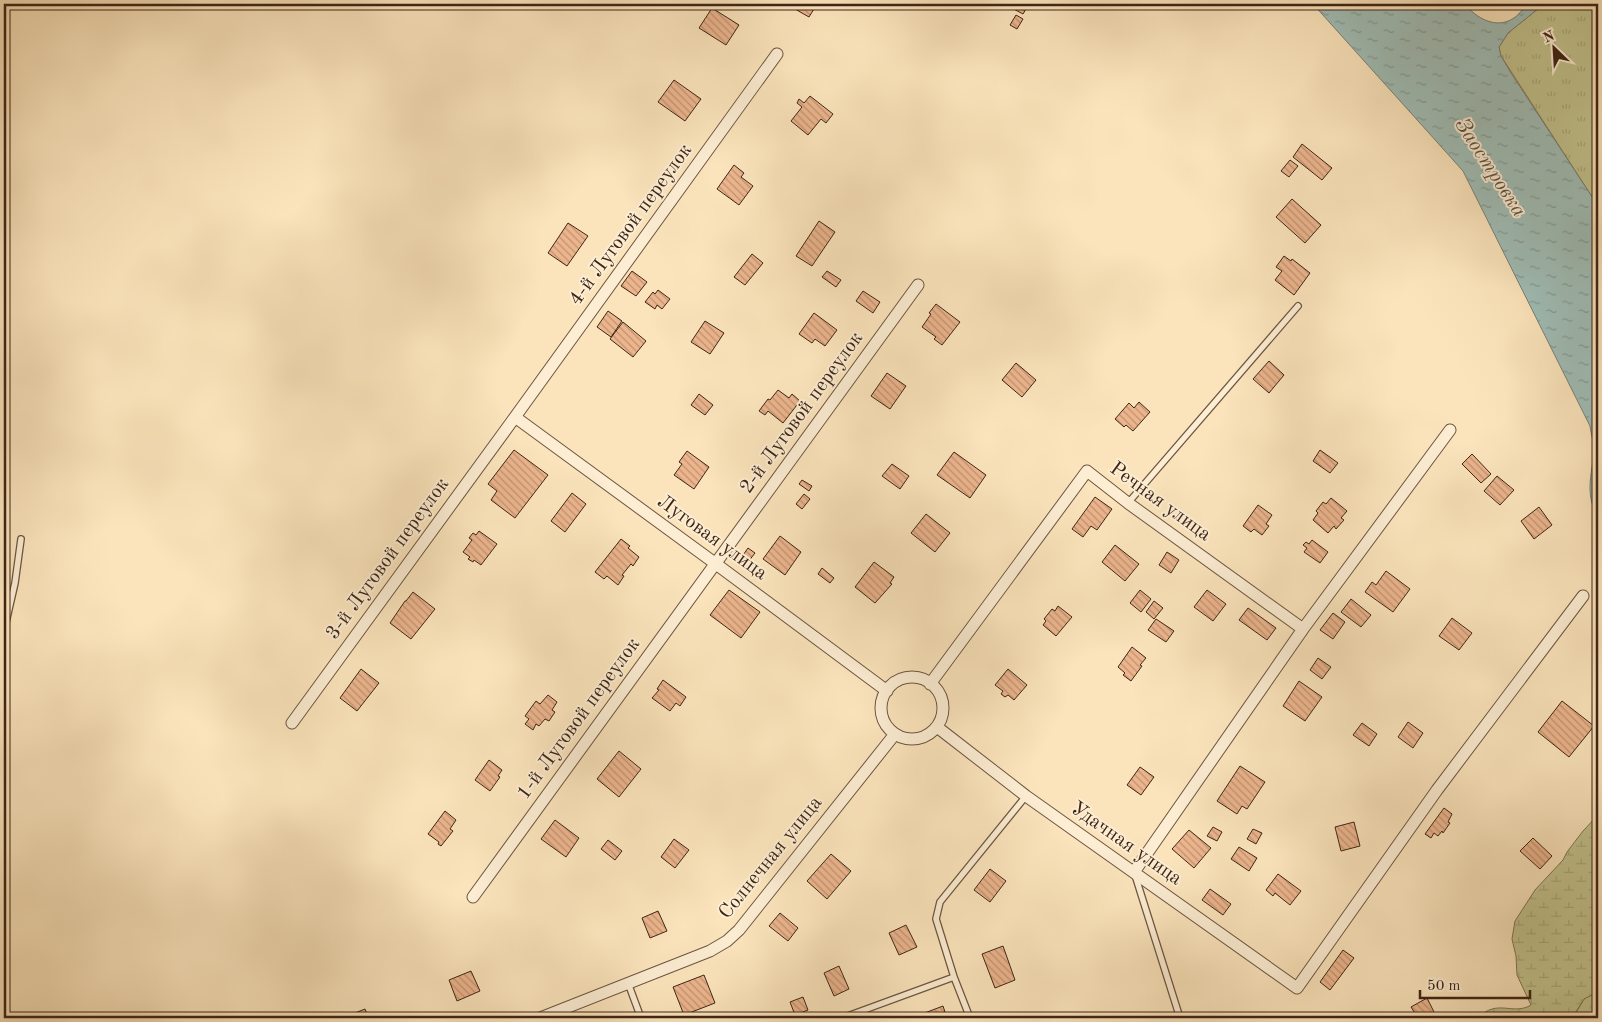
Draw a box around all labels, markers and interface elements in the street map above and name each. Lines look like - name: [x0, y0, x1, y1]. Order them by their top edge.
- north arrow: [1530, 22, 1580, 72]
- text: N: [1541, 28, 1557, 46]
- water label: Заостровка: [1450, 114, 1530, 221]
- street label: 4-й Луговой переулок: [566, 141, 696, 309]
- street label: 2-й Луговой переулок: [737, 329, 867, 497]
- street label: Речная улица: [1106, 459, 1214, 545]
- street label: 3-й Луговой переулок: [323, 475, 453, 643]
- street label: Луговая улица: [653, 492, 771, 584]
- street label: 1-й Луговой переулок: [514, 635, 644, 803]
- street label: Солнечная улица: [716, 793, 827, 923]
- street label: Удачная улица: [1067, 798, 1185, 890]
- scale bar: [1420, 967, 1530, 999]
- text: 50 m: [1427, 979, 1461, 994]

